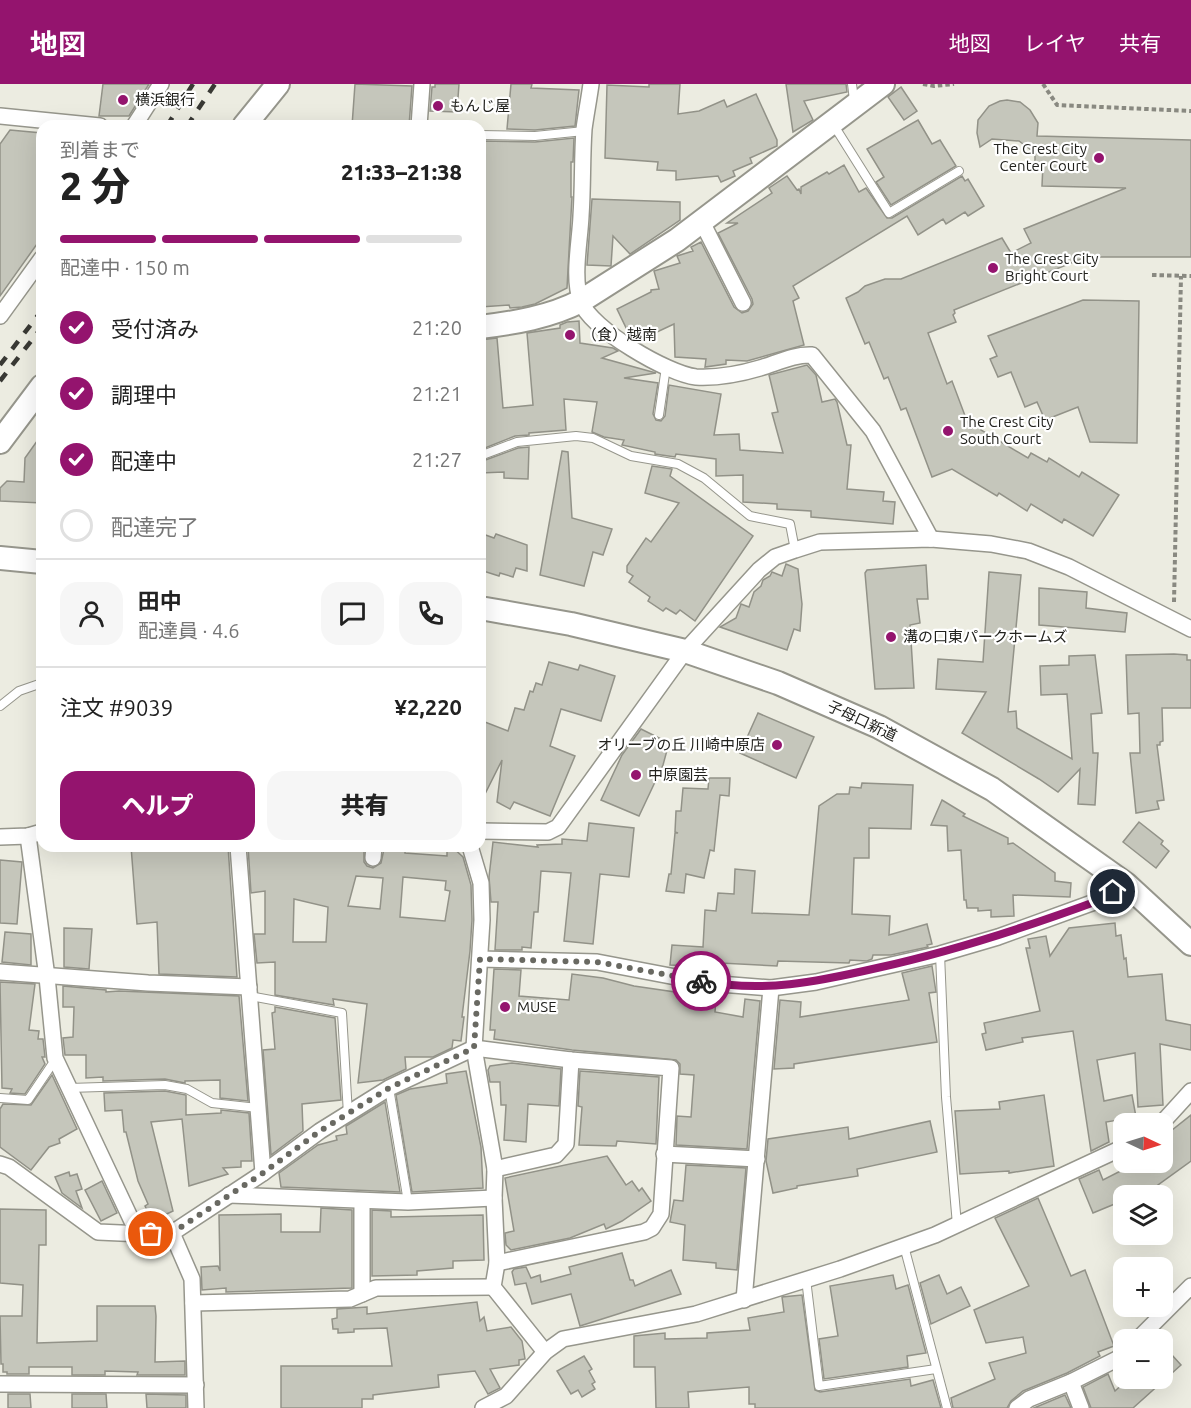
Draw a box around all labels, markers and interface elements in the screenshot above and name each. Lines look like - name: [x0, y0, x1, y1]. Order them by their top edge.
- text: 地図: [30, 28, 86, 59]
- text: 地図: [949, 31, 991, 55]
- text: レイヤ: [1024, 31, 1086, 55]
- text: 共有: [1119, 31, 1161, 55]
- place label: 横浜銀行: [135, 91, 195, 108]
- marker: 横浜銀行: [116, 93, 130, 107]
- place label: もんじ屋: [450, 97, 510, 114]
- marker: もんじ屋: [431, 99, 445, 113]
- text: 到着まで: [60, 138, 140, 161]
- place label: The Crest City Center Court: [993, 140, 1087, 174]
- marker: The Crest City Center Court: [1092, 151, 1106, 165]
- text: 21:33–21:38: [341, 159, 462, 184]
- text: 2 分: [60, 164, 130, 207]
- place label: The Crest City Bright Court: [1005, 250, 1099, 284]
- text: 配達中 · 150 m: [60, 256, 190, 279]
- marker: The Crest City Bright Court: [986, 261, 1000, 275]
- icon: check: [60, 311, 93, 344]
- text: 受付済み: [111, 316, 199, 341]
- text: 21:20: [412, 316, 462, 339]
- place label: （食）越南: [582, 326, 657, 343]
- marker: （食）越南: [563, 328, 577, 342]
- icon: check: [60, 377, 93, 410]
- text: 調理中: [111, 382, 177, 407]
- text: 21:21: [412, 382, 462, 405]
- place label: The Crest City South Court: [960, 413, 1054, 447]
- marker: The Crest City South Court: [941, 424, 955, 438]
- icon: check: [60, 443, 93, 476]
- text: 配達中: [111, 448, 177, 473]
- text: 21:27: [412, 448, 462, 471]
- text: 配達完了: [111, 514, 199, 539]
- button: person: [60, 582, 123, 645]
- button: chat: [321, 582, 384, 645]
- button: phone: [399, 582, 462, 645]
- text: 田中: [138, 588, 182, 613]
- text: 配達員 · 4.6: [138, 619, 240, 642]
- place label: 溝の口東パークホームズ: [903, 628, 1068, 645]
- marker: 溝の口東パークホームズ: [884, 630, 898, 644]
- text: ¥2,220: [395, 694, 462, 719]
- text: 注文 #9039: [60, 695, 173, 720]
- street label: 子母口新道: [825, 697, 900, 744]
- place label: オリーブの丘 川崎中原店: [597, 736, 765, 753]
- marker: オリーブの丘 川崎中原店: [770, 738, 784, 752]
- place label: 中原園芸: [648, 766, 708, 783]
- marker: 中原園芸: [629, 768, 643, 782]
- button: ヘルプ: [60, 771, 255, 840]
- button: 共有: [267, 771, 462, 840]
- pin: [1087, 866, 1138, 917]
- icon: home: [1096, 875, 1129, 908]
- courier: [671, 951, 731, 1011]
- icon: bike: [685, 965, 718, 998]
- place label: MUSE: [517, 998, 557, 1015]
- marker: MUSE: [498, 1000, 512, 1014]
- north arrow: [1113, 1113, 1173, 1173]
- map controls: [1113, 1113, 1173, 1389]
- button: layers: [1113, 1185, 1173, 1245]
- pin: [125, 1208, 176, 1259]
- icon: bag: [134, 1217, 167, 1250]
- button: +: [1113, 1257, 1173, 1317]
- button: −: [1113, 1329, 1173, 1389]

